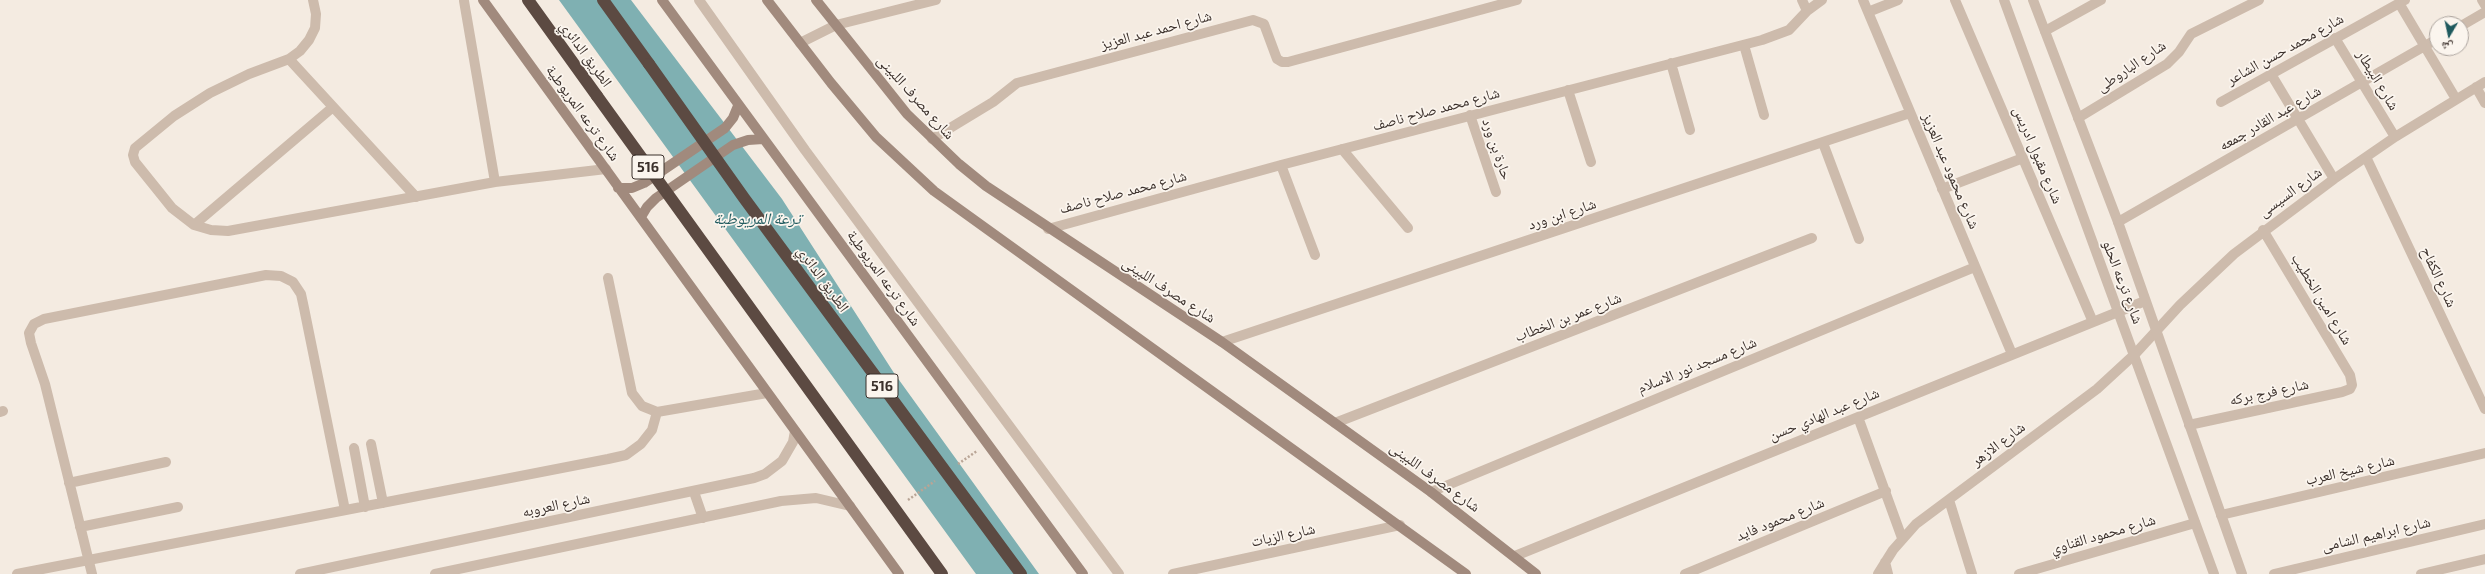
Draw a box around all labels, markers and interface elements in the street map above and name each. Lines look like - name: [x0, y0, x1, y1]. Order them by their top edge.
- street label: شارع احمد عبد العزيز: [1098, 7, 1214, 53]
- street label: شارع محمد حسن الشاعر: [2223, 9, 2347, 89]
- north arrow: [2429, 16, 2469, 56]
- street label: الطريق الدائري: [556, 17, 616, 91]
- street label: شارع الباروطى: [2093, 36, 2169, 96]
- text: ش: [2440, 40, 2454, 55]
- street label: شارع البيطار: [2353, 46, 2403, 114]
- street label: شارع مصرف اللبينى: [873, 51, 959, 143]
- street label: شارع ترعه المريوطية: [542, 62, 624, 164]
- street label: شارع عبد القادر جمعه: [2216, 82, 2324, 154]
- street label: شارع محمد صلاح ناصف: [1370, 83, 1502, 135]
- street label: شارع مقبول ادريس: [2009, 104, 2067, 206]
- street label: شارع محمود عبد العزيز: [1918, 110, 1984, 232]
- street label: حارة بن ورد: [1478, 116, 1516, 182]
- road number: 516: [632, 155, 664, 179]
- street label: شارع السيسى: [2255, 163, 2325, 221]
- street label: شارع محمد صلاح ناصف: [1057, 166, 1189, 218]
- street label: شارع ابن ورد: [1526, 195, 1598, 233]
- water label: ترعة المريوطية: [713, 209, 801, 229]
- street label: شارع ترعه المريوطية: [843, 227, 925, 329]
- street label: شارع ترعه الحلو: [2099, 238, 2147, 326]
- street label: الطريق الدائري: [793, 242, 853, 316]
- street label: شارع الكفاح: [2417, 244, 2461, 310]
- street label: شارع امين الخطيب: [2288, 250, 2356, 348]
- street label: شارع مصرف اللبينى: [1119, 253, 1219, 327]
- street label: شارع عمر بن الخطاب: [1512, 288, 1624, 346]
- street label: شارع مسجد نور الاسلام: [1635, 333, 1759, 397]
- road number: 516: [866, 374, 898, 398]
- street label: شارع فرج بركه: [2228, 375, 2310, 409]
- street label: شارع عبد الهادي حسن: [1766, 384, 1882, 444]
- street label: شارع الازهر: [1968, 418, 2028, 470]
- street label: شارع مصرف اللبينى: [1386, 438, 1484, 516]
- street label: شارع شيخ العرب: [2304, 451, 2396, 489]
- street label: شارع العروبه: [520, 489, 592, 521]
- street label: شارع محمود فايد: [1733, 493, 1827, 545]
- street label: شارع محمود القناوي: [2048, 510, 2158, 558]
- street label: شارع ابراهيم الشامى: [2320, 513, 2432, 555]
- street label: شارع الزيات: [1249, 519, 1317, 551]

